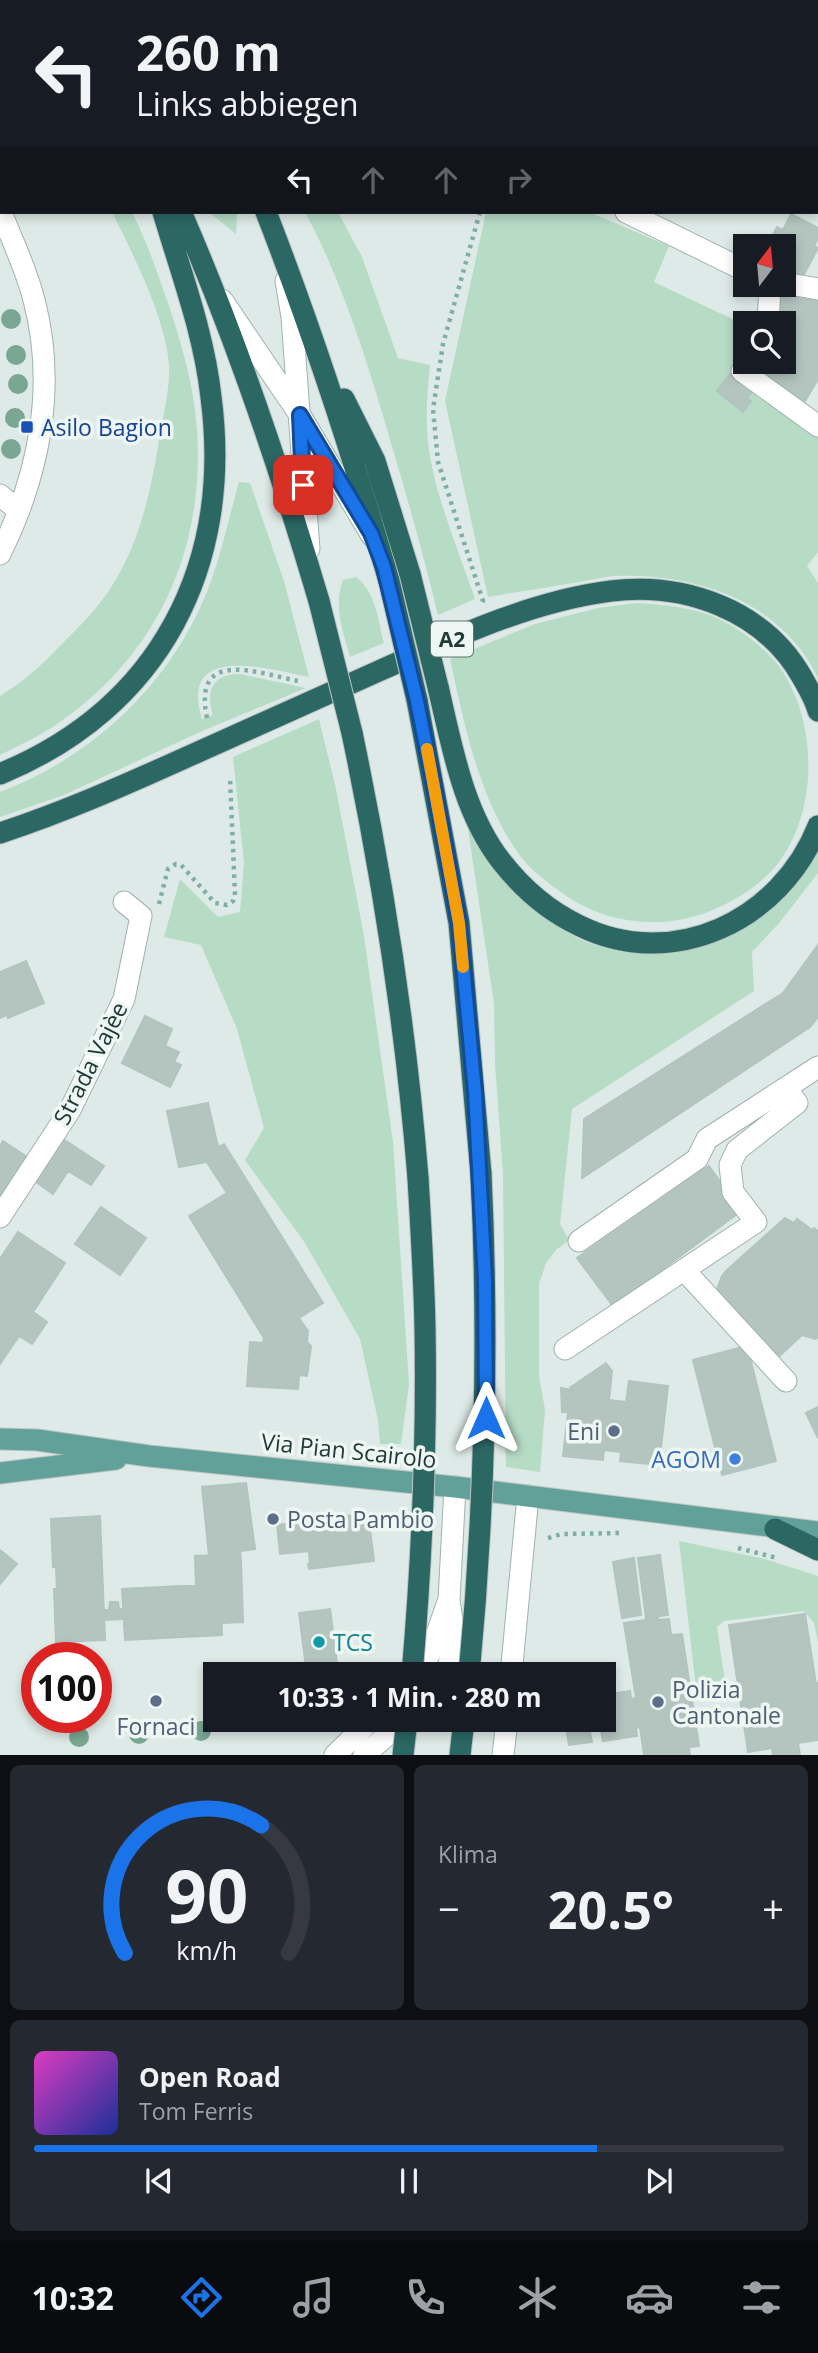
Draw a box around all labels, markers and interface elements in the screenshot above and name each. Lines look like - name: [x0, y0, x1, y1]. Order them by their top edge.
- text: 260 m: [136, 19, 281, 85]
- icon: left: [21, 28, 112, 119]
- text: Links abbiegen: [136, 82, 359, 125]
- icon: left: [281, 161, 319, 199]
- icon: ahead: [354, 161, 392, 199]
- icon: ahead: [427, 161, 465, 199]
- icon: right: [500, 161, 538, 199]
- north arrow: [733, 234, 796, 298]
- map controls: [733, 234, 796, 374]
- button: search: [733, 311, 796, 374]
- place label: Asilo Bagion: [41, 411, 172, 443]
- marker: Asilo Bagion: [19, 419, 35, 435]
- pin: [273, 455, 333, 515]
- icon: arrive: [284, 466, 322, 504]
- road number: A2: [431, 622, 473, 656]
- street label: Strada Vajèe: [45, 996, 135, 1130]
- position arrow: [449, 1381, 523, 1455]
- place label: Eni: [567, 1415, 600, 1447]
- marker: Eni: [606, 1423, 622, 1439]
- street label: Via Pian Scairolo: [260, 1425, 438, 1475]
- place label: AGOM: [651, 1443, 721, 1475]
- marker: AGOM: [727, 1451, 743, 1467]
- place label: Posta Pambio: [287, 1503, 434, 1535]
- marker: Posta Pambio: [265, 1511, 281, 1527]
- place label: TCS: [333, 1626, 373, 1658]
- marker: TCS: [311, 1634, 327, 1650]
- speed limit sign: 100: [21, 1642, 112, 1733]
- place label: Polizia Cantonale: [672, 1673, 781, 1731]
- text: 10:33 · 1 Min. · 280 m: [277, 1679, 542, 1715]
- marker: Fornaci: [148, 1693, 164, 1709]
- marker: Polizia Cantonale: [650, 1694, 666, 1710]
- place label: Fornaci: [117, 1710, 195, 1742]
- text: Klima: [438, 1838, 498, 1870]
- text: 90: [165, 1846, 249, 1945]
- text: 20.5°: [548, 1873, 674, 1944]
- text: −: [438, 1882, 460, 1934]
- text: +: [762, 1882, 784, 1934]
- text: km/h: [177, 1933, 237, 1967]
- text: Open Road: [139, 2059, 281, 2095]
- text: Tom Ferris: [139, 2095, 253, 2127]
- icon: previous: [140, 2162, 178, 2200]
- icon: pause: [390, 2162, 428, 2200]
- icon: next: [640, 2162, 678, 2200]
- icon: directions: [177, 2273, 226, 2322]
- icon: music: [289, 2273, 338, 2322]
- icon: phone: [401, 2273, 450, 2322]
- icon: climate: [513, 2273, 562, 2322]
- icon: car: [625, 2273, 674, 2322]
- icon: filters: [737, 2273, 786, 2322]
- text: 10:32: [32, 2276, 114, 2319]

